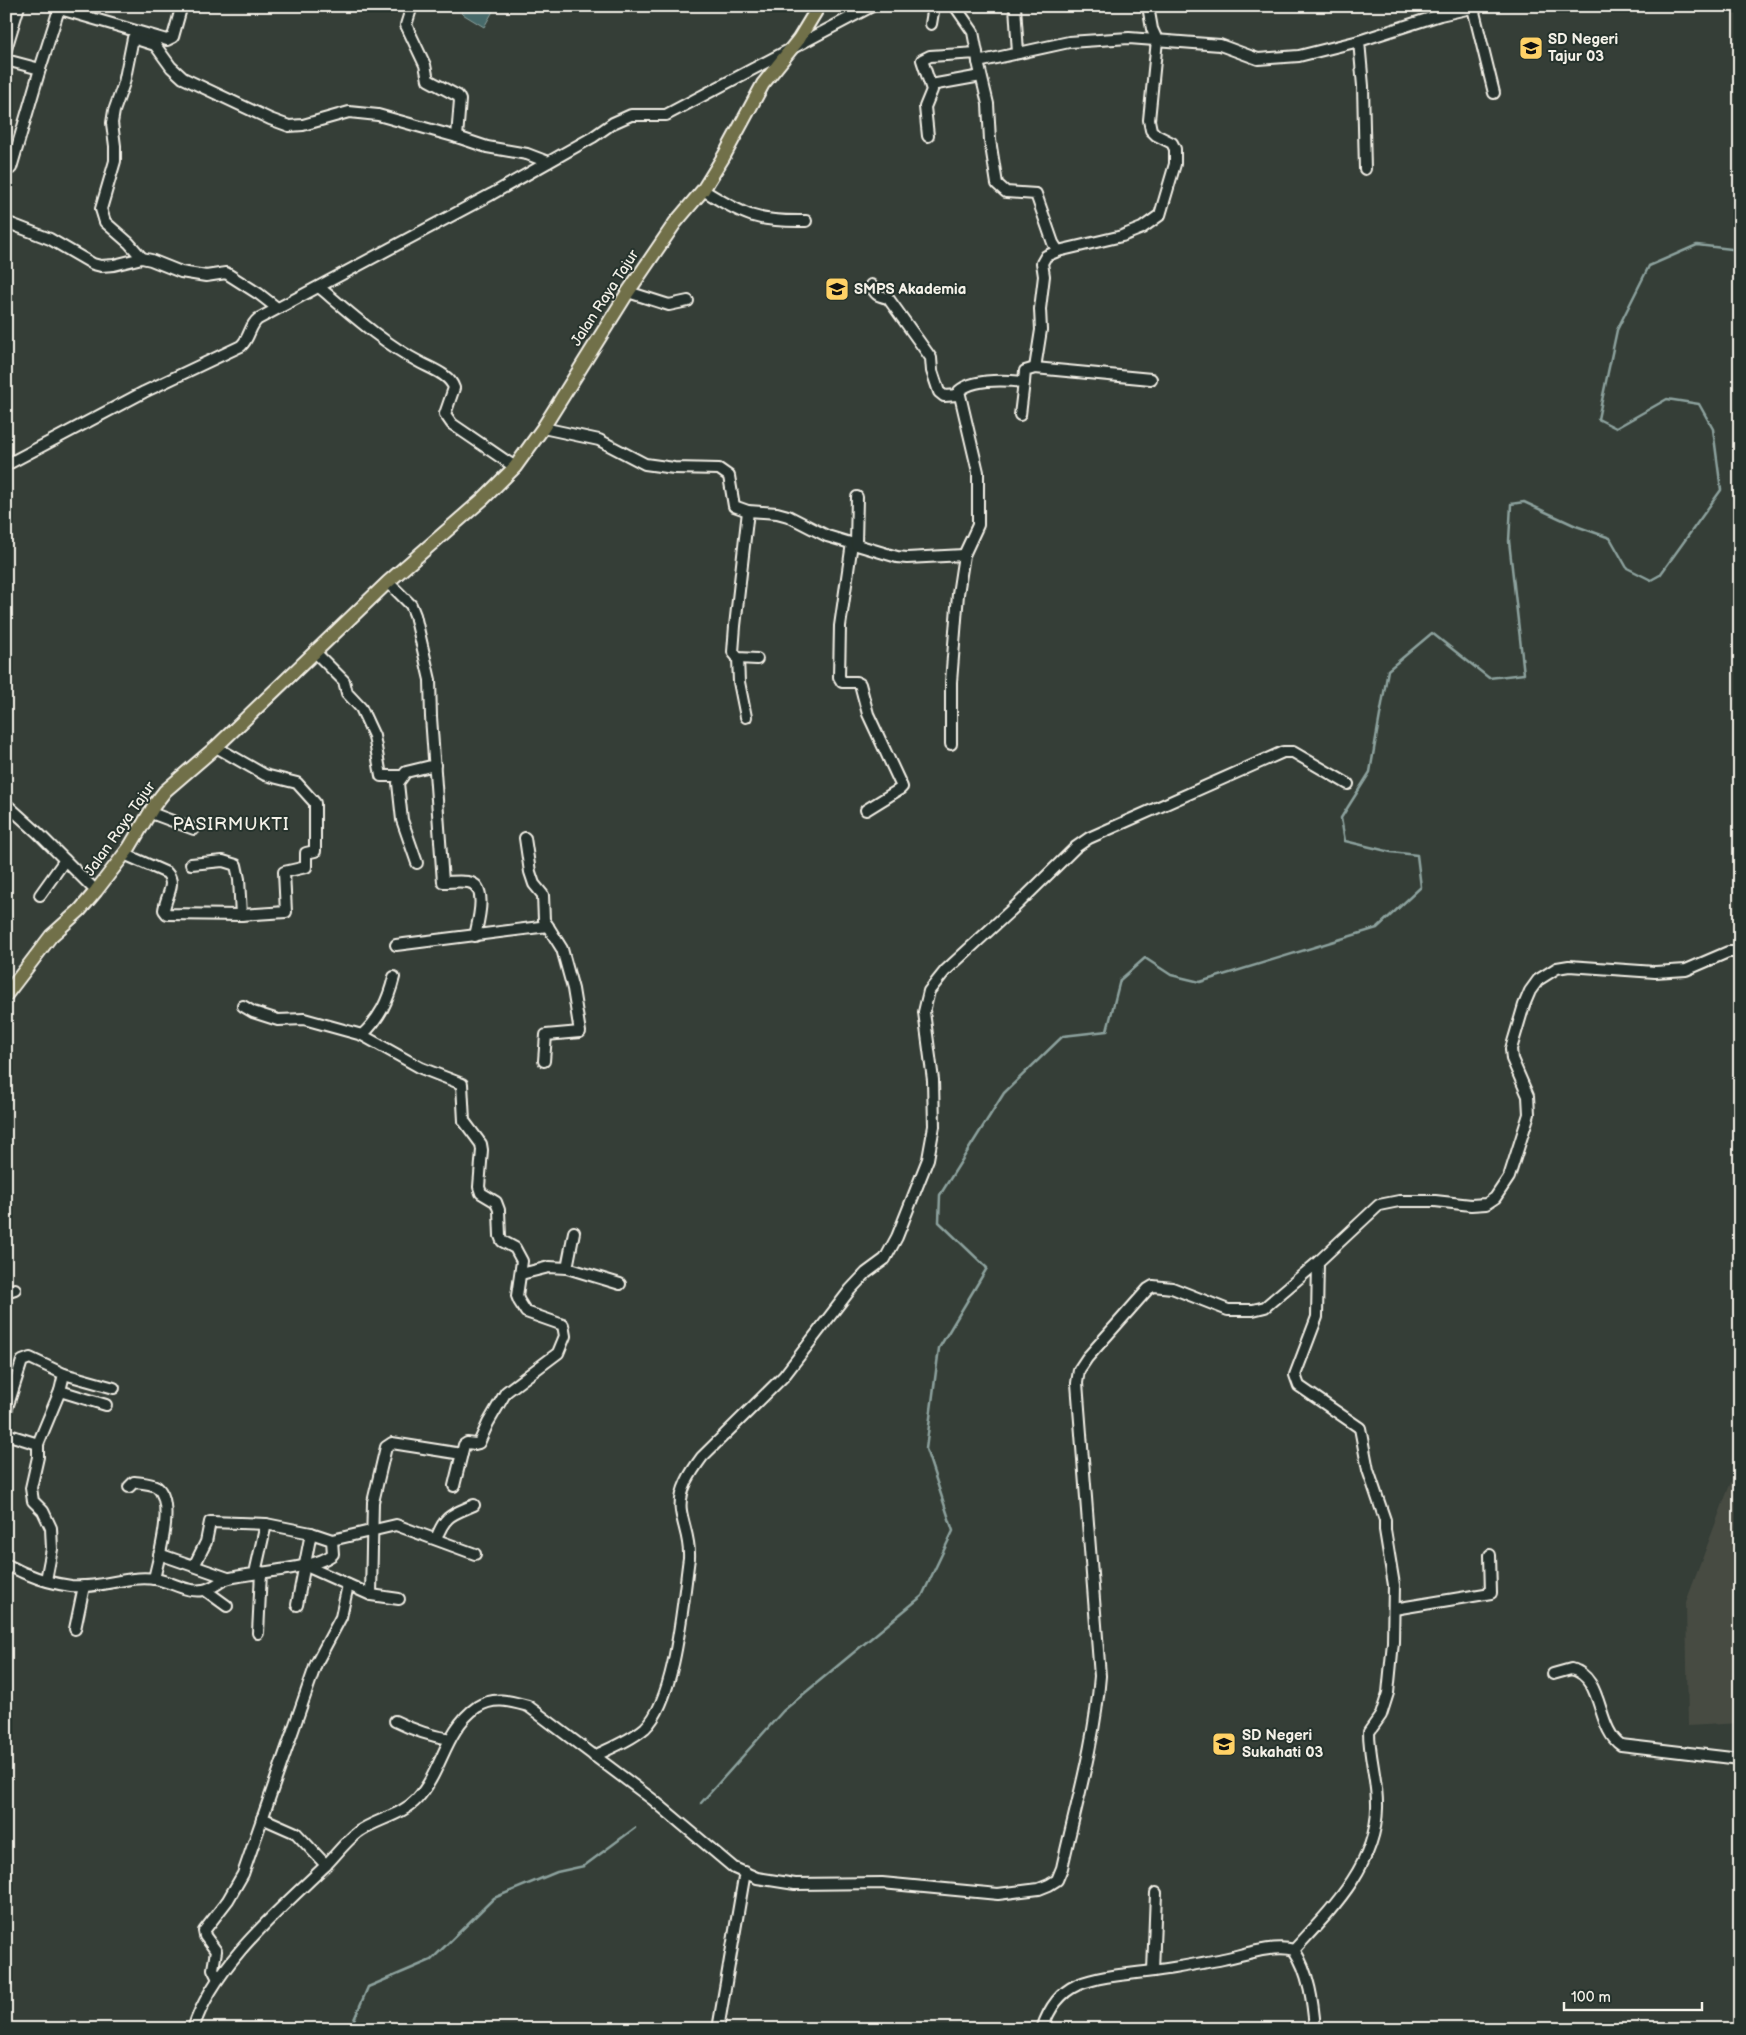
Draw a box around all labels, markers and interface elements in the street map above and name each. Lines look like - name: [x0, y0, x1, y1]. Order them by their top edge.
- place label: SD Negeri Tajur 03: [1548, 30, 1618, 66]
- school or university icon: SD Negeri Tajur 03: [1518, 35, 1544, 61]
- street label: Jalan Raya Tajur: [567, 246, 644, 350]
- school or university icon: SMPS Akademia: [824, 276, 850, 302]
- place label: SMPS Akademia: [854, 280, 966, 299]
- street label: Jalan Raya Tajur: [80, 778, 160, 880]
- district label: PASIRMUKTI: [172, 814, 290, 835]
- place label: SD Negeri Sukahati 03: [1242, 1726, 1324, 1762]
- school or university icon: SD Negeri Sukahati 03: [1211, 1731, 1237, 1757]
- scale bar: [1564, 1980, 1701, 2012]
- text: 100 m: [1571, 1988, 1611, 2007]

